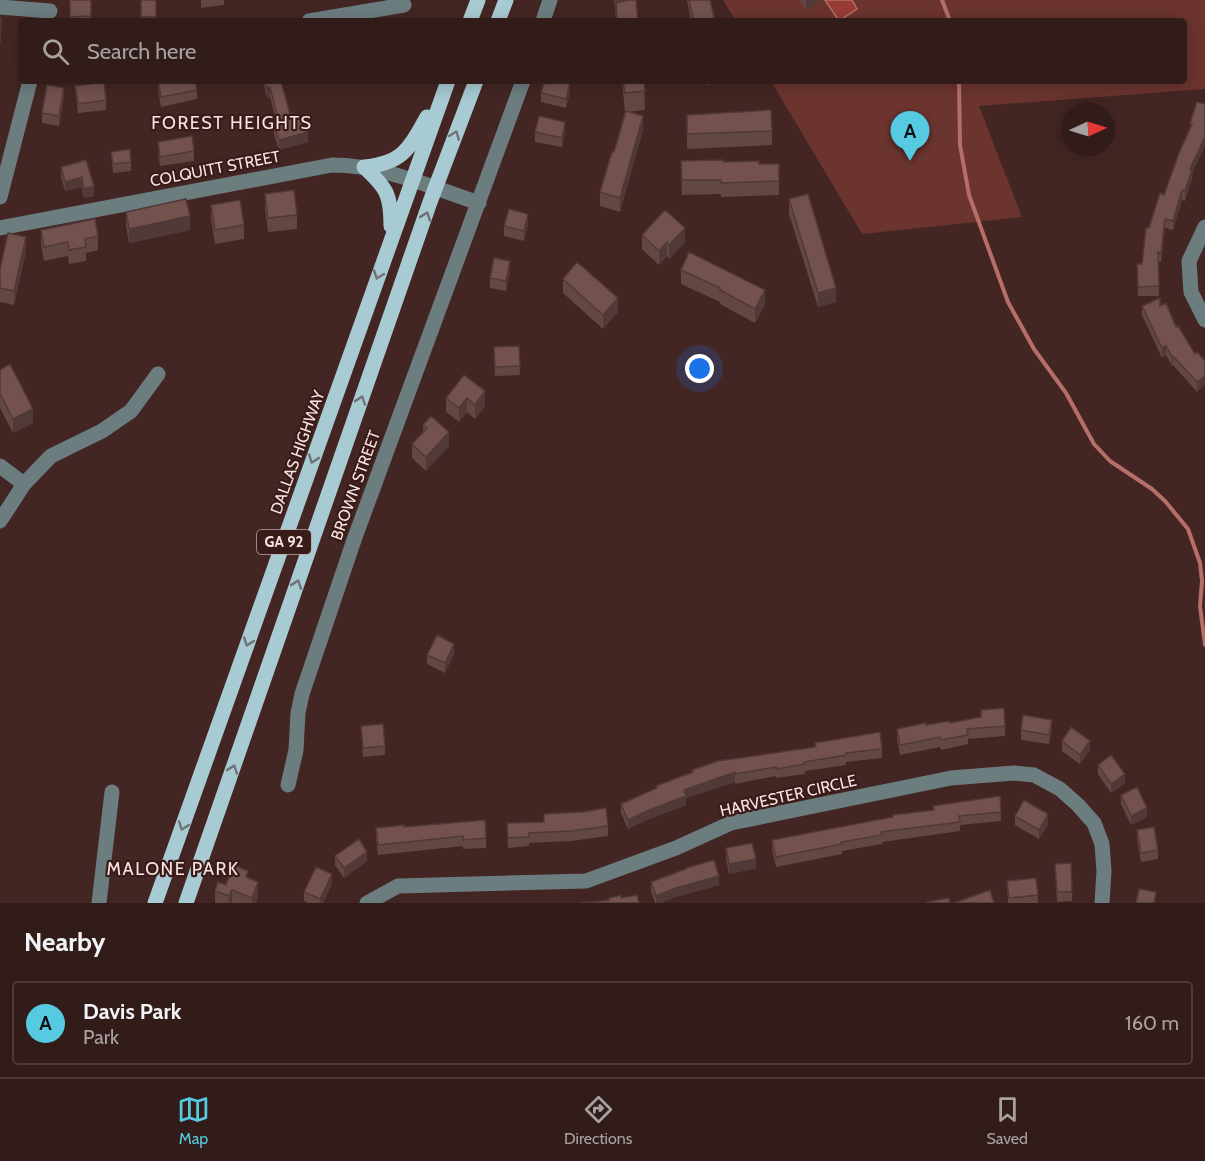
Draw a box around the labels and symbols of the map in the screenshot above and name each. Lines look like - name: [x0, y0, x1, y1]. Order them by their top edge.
- north arrow: [1061, 102, 1115, 156]
- district label: FOREST HEIGHTS: [151, 112, 313, 134]
- pin: A: [890, 112, 930, 161]
- one-way arrow: [448, 130, 461, 141]
- street label: COLQUITT STREET: [148, 146, 282, 190]
- one-way arrow: [418, 211, 431, 222]
- one-way arrow: [373, 269, 386, 280]
- your location: [685, 354, 714, 383]
- street label: DALLAS HIGHWAY: [266, 387, 329, 517]
- one-way arrow: [354, 395, 367, 406]
- street label: BROWN STREET: [327, 427, 384, 543]
- one-way arrow: [308, 453, 321, 464]
- road number: GA 92: [257, 530, 311, 554]
- one-way arrow: [290, 580, 303, 590]
- one-way arrow: [243, 636, 255, 647]
- one-way arrow: [226, 764, 239, 774]
- street label: HARVESTER CIRCLE: [718, 770, 858, 820]
- one-way arrow: [177, 820, 190, 831]
- district label: MALONE PARK: [106, 858, 240, 880]

